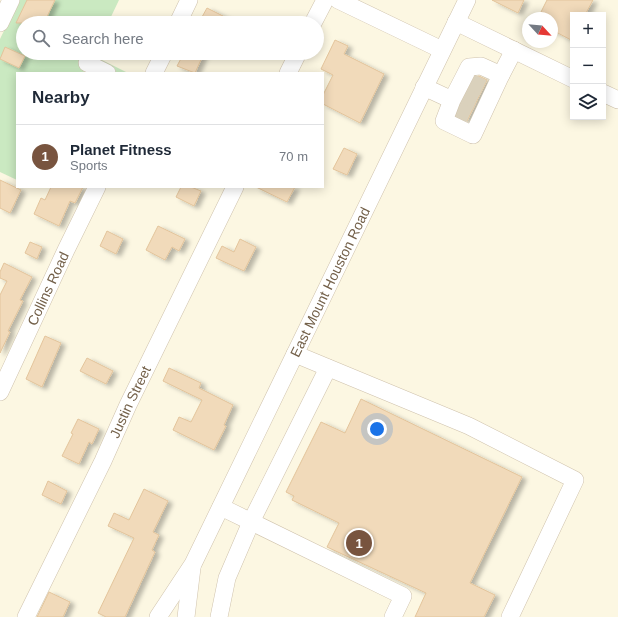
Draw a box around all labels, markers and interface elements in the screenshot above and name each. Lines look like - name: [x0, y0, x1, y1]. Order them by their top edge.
- north arrow: [522, 12, 558, 48]
- map controls: [570, 12, 606, 120]
- button: +: [570, 12, 606, 48]
- search box: [16, 16, 324, 60]
- icon: search: [30, 27, 52, 49]
- text: Search here: [62, 30, 144, 47]
- button: −: [570, 48, 606, 84]
- button: layers: [570, 84, 606, 120]
- text: Nearby: [32, 88, 90, 107]
- text: Planet Fitness: [70, 141, 172, 158]
- text: 1: [41, 149, 49, 164]
- text: 70 m: [279, 149, 308, 164]
- text: Sports: [70, 158, 108, 173]
- street label: East Mount Houston Road: [287, 205, 373, 359]
- street label: Collins Road: [24, 249, 72, 328]
- street label: Justin Street: [106, 363, 154, 440]
- your location: [367, 419, 387, 439]
- pin: 1: [346, 528, 372, 558]

